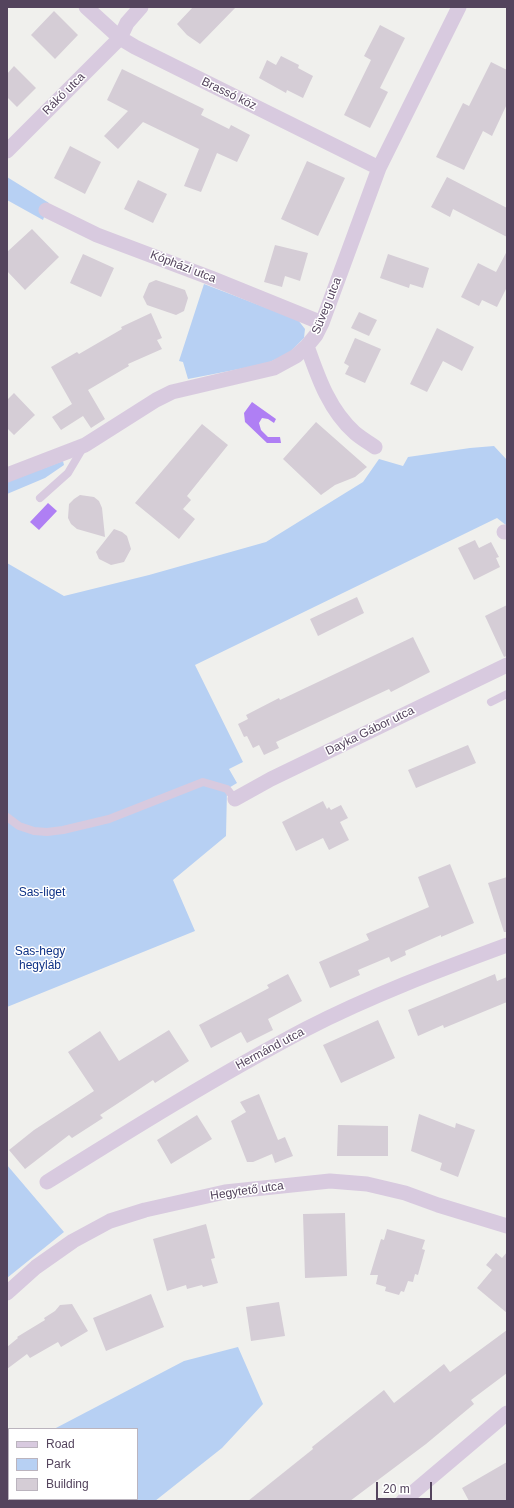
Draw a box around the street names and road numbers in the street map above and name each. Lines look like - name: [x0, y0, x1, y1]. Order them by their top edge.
- street label: Rákó utca: [40, 70, 88, 118]
- street label: Brassó köz: [199, 75, 259, 113]
- street label: Kópházi utca: [148, 248, 218, 286]
- street label: Süveg utca: [309, 275, 345, 337]
- street label: Dayka Gábor utca: [323, 703, 417, 759]
- street label: Hermánd utca: [233, 1025, 307, 1073]
- street label: Hegytető utca: [209, 1179, 285, 1203]

